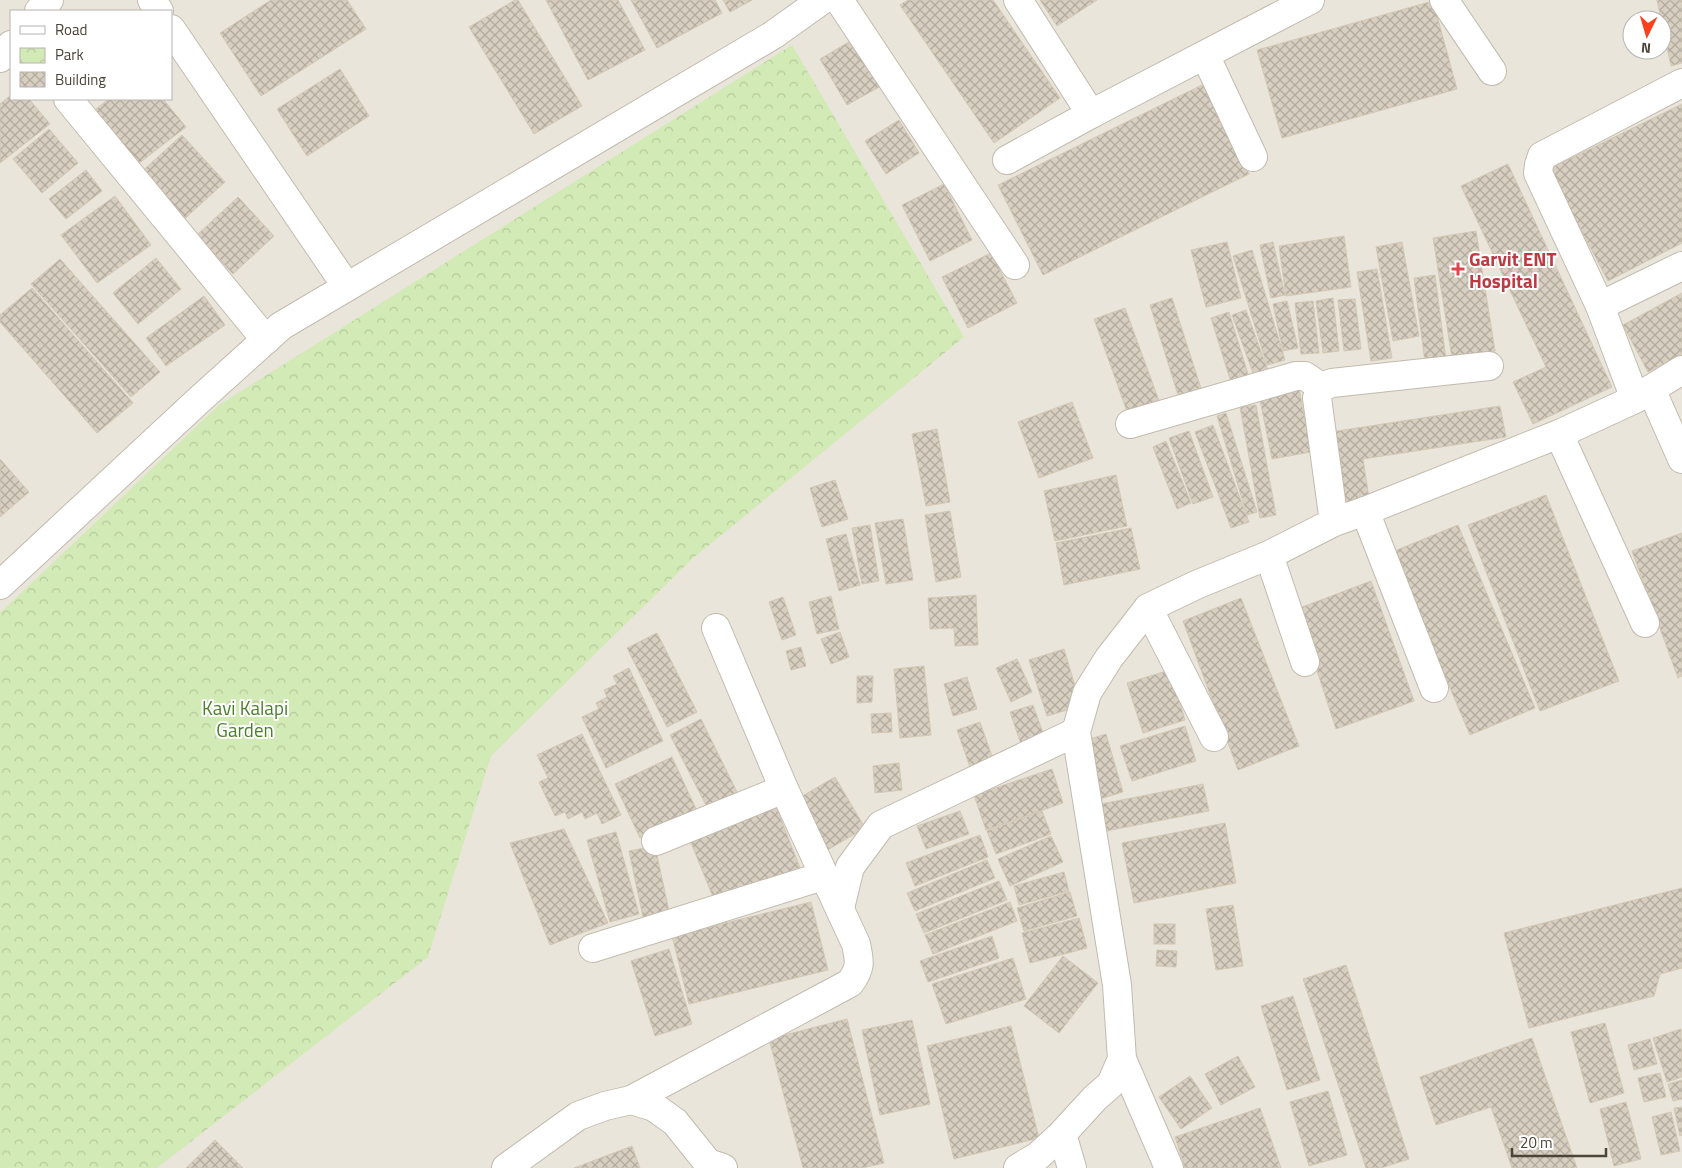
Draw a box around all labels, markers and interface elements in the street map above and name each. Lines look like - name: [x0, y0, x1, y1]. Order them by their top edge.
- legend: [10, 10, 172, 100]
- north arrow: [1622, 10, 1672, 60]
- text: Road: [55, 18, 87, 41]
- text: N: [1640, 38, 1652, 59]
- text: Park: [55, 43, 84, 66]
- text: Building: [55, 68, 106, 91]
- place label: Garvit ENT Hospital: [1469, 244, 1557, 295]
- marker: Garvit ENT Hospital: [1451, 262, 1465, 276]
- park label: Kavi Kalapi Garden: [202, 693, 288, 744]
- scale bar: [1512, 1126, 1606, 1158]
- text: 20 m: [1520, 1131, 1553, 1154]

